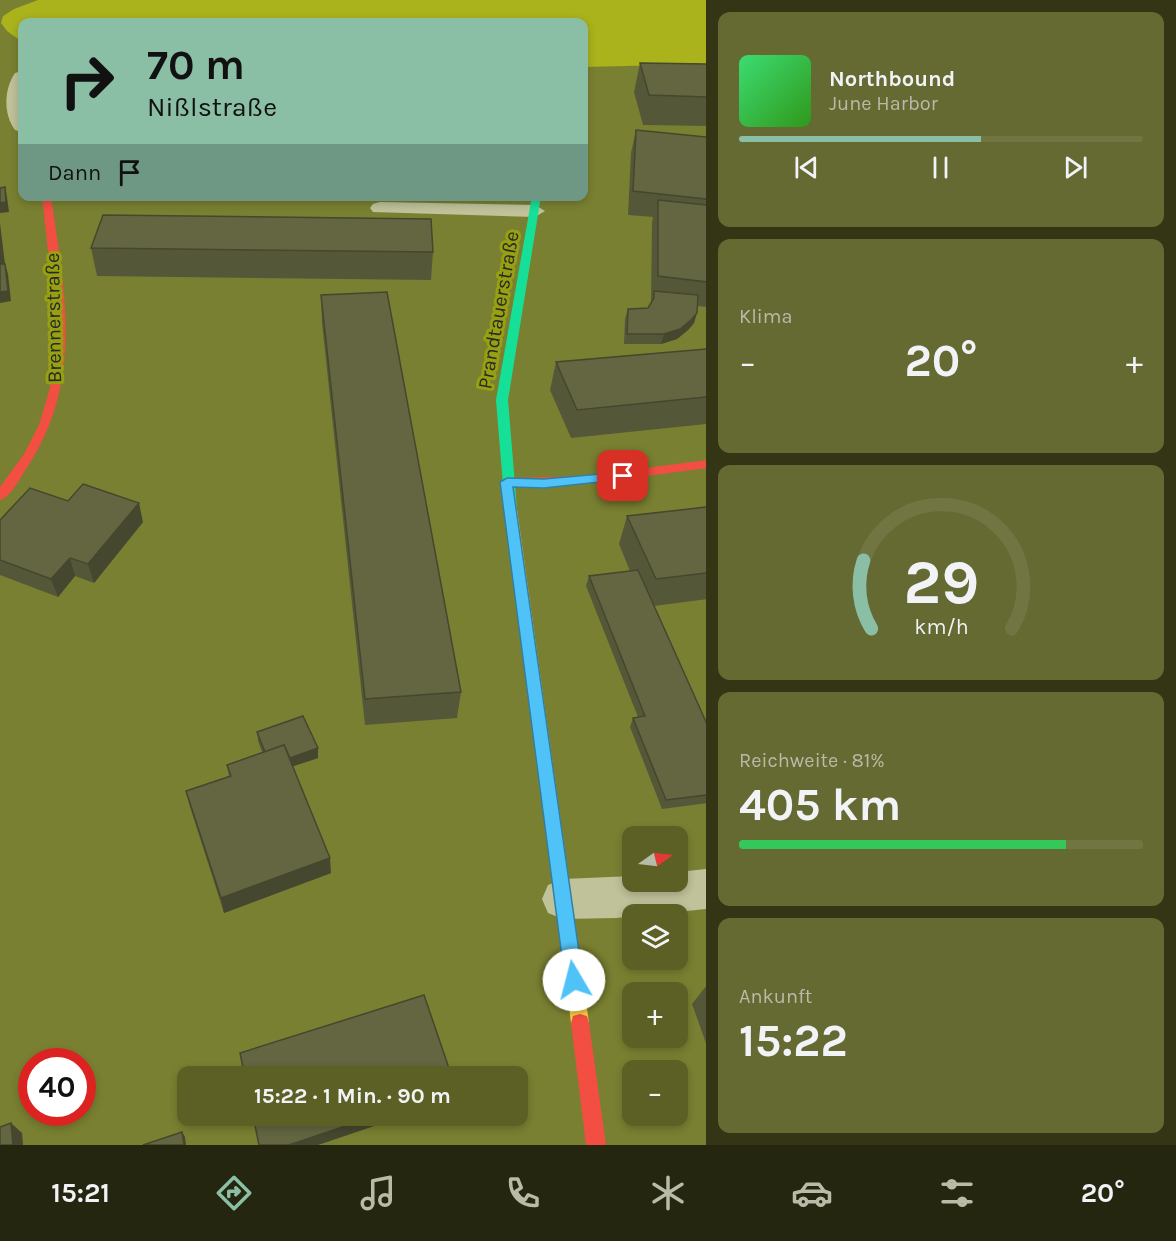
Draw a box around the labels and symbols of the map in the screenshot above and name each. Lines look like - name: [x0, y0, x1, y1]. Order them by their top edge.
- street label: Prandtauerstraße: [473, 229, 524, 391]
- street label: Brennerstraße: [41, 253, 66, 383]
- pin: [597, 450, 648, 501]
- north arrow: [622, 826, 688, 892]
- position arrow: [542, 948, 606, 1012]
- speed limit sign: 40: [18, 1048, 96, 1126]

